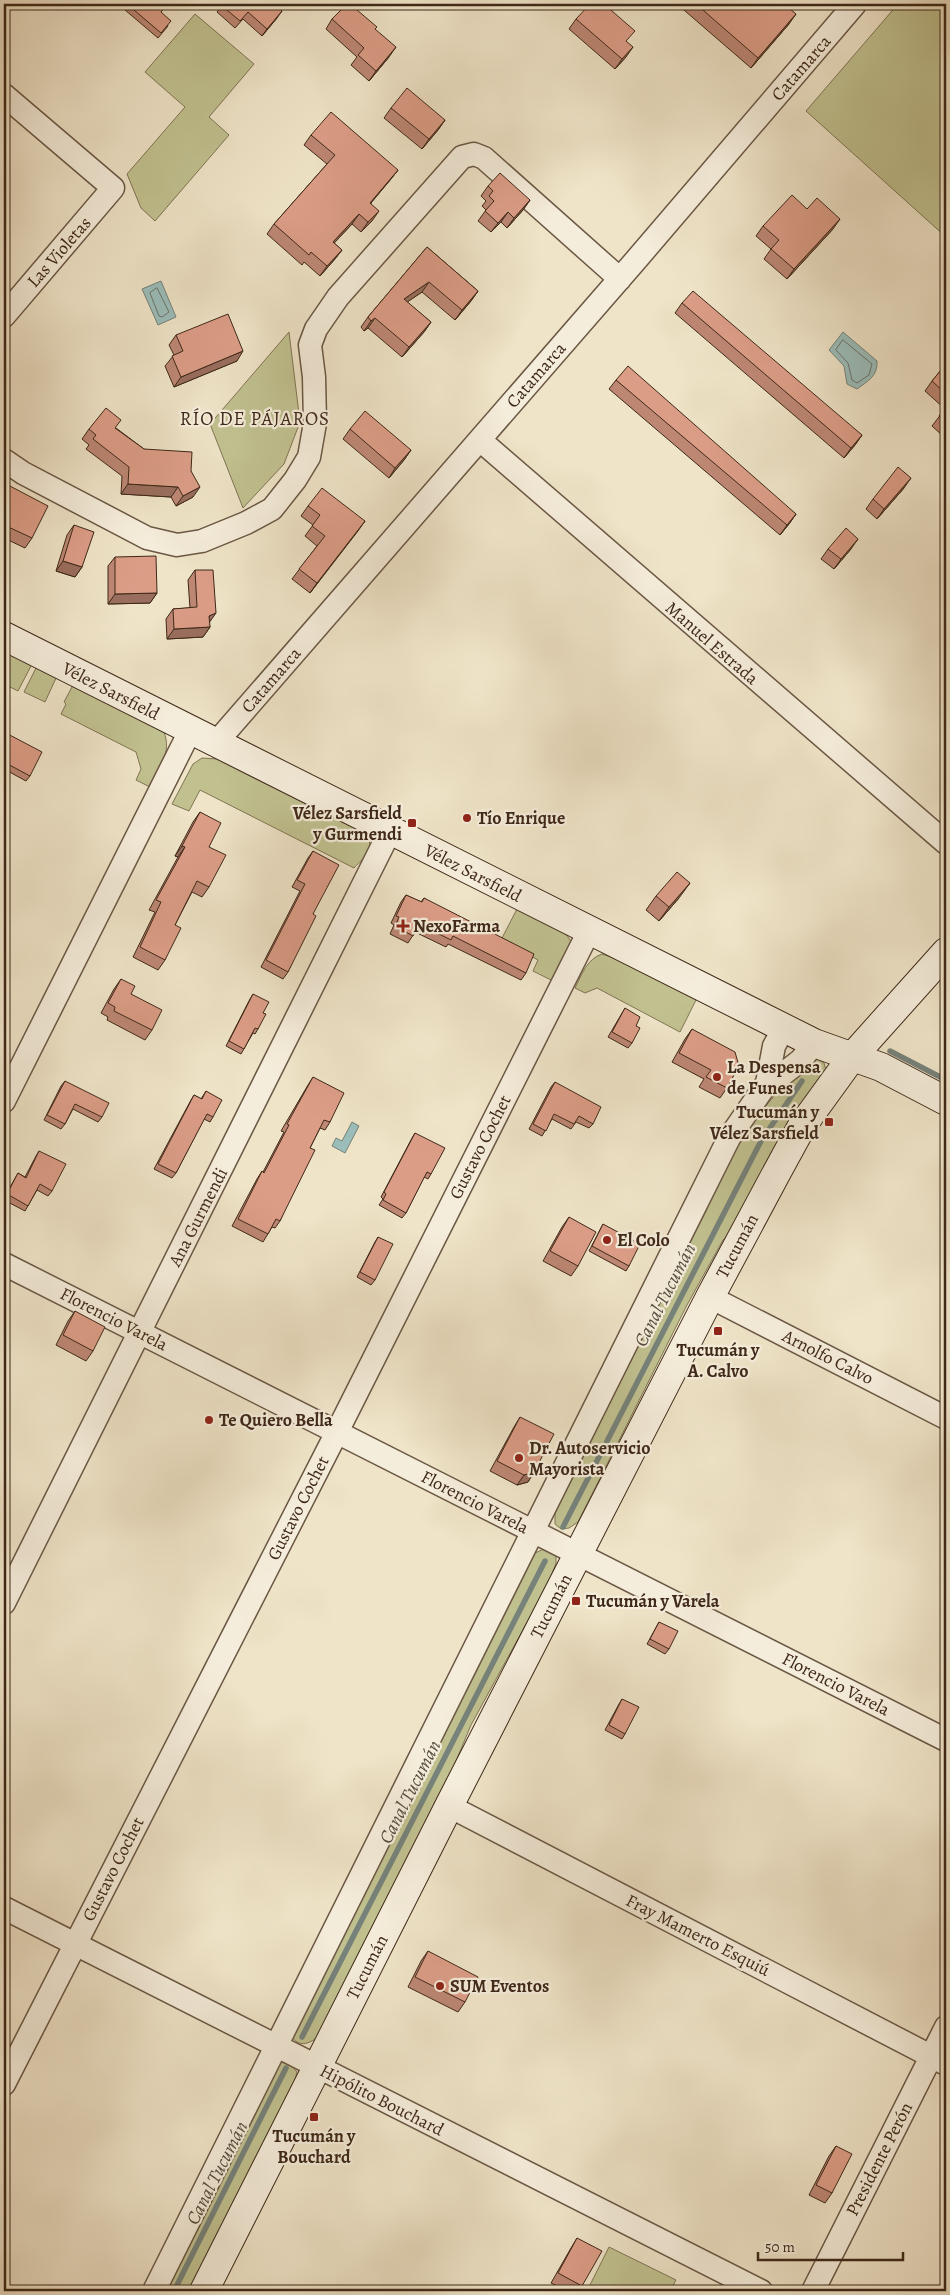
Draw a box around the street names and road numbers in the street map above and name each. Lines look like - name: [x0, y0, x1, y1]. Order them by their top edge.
- street label: Catamarca: [766, 30, 837, 106]
- street label: Las Violetas: [22, 211, 96, 293]
- street label: Catamarca: [501, 337, 572, 413]
- street label: Manuel Estrada: [660, 596, 764, 691]
- street label: Catamarca: [236, 642, 307, 718]
- street label: Vélez Sarsfield: [57, 656, 164, 726]
- street label: Vélez Sarsfield: [419, 838, 526, 908]
- street label: Gustavo Cochet: [443, 1091, 517, 1203]
- street label: Ana Gurmendi: [162, 1163, 233, 1271]
- street label: Tucumán: [710, 1210, 764, 1282]
- street label: Florencio Varela: [56, 1282, 173, 1357]
- street label: Arnolfo Calvo: [777, 1323, 878, 1390]
- street label: Gustavo Cochet: [261, 1452, 335, 1564]
- street label: Florencio Varela: [417, 1465, 534, 1540]
- street label: Tucumán: [525, 1569, 578, 1642]
- street label: Florencio Varela: [778, 1647, 895, 1722]
- street label: Gustavo Cochet: [76, 1813, 150, 1925]
- street label: Fray Mamerto Esquiú: [622, 1888, 774, 1982]
- street label: Tucumán: [341, 1930, 394, 2003]
- street label: Hipólito Bouchard: [316, 2058, 448, 2142]
- street label: Presidente Perón: [840, 2098, 918, 2220]

